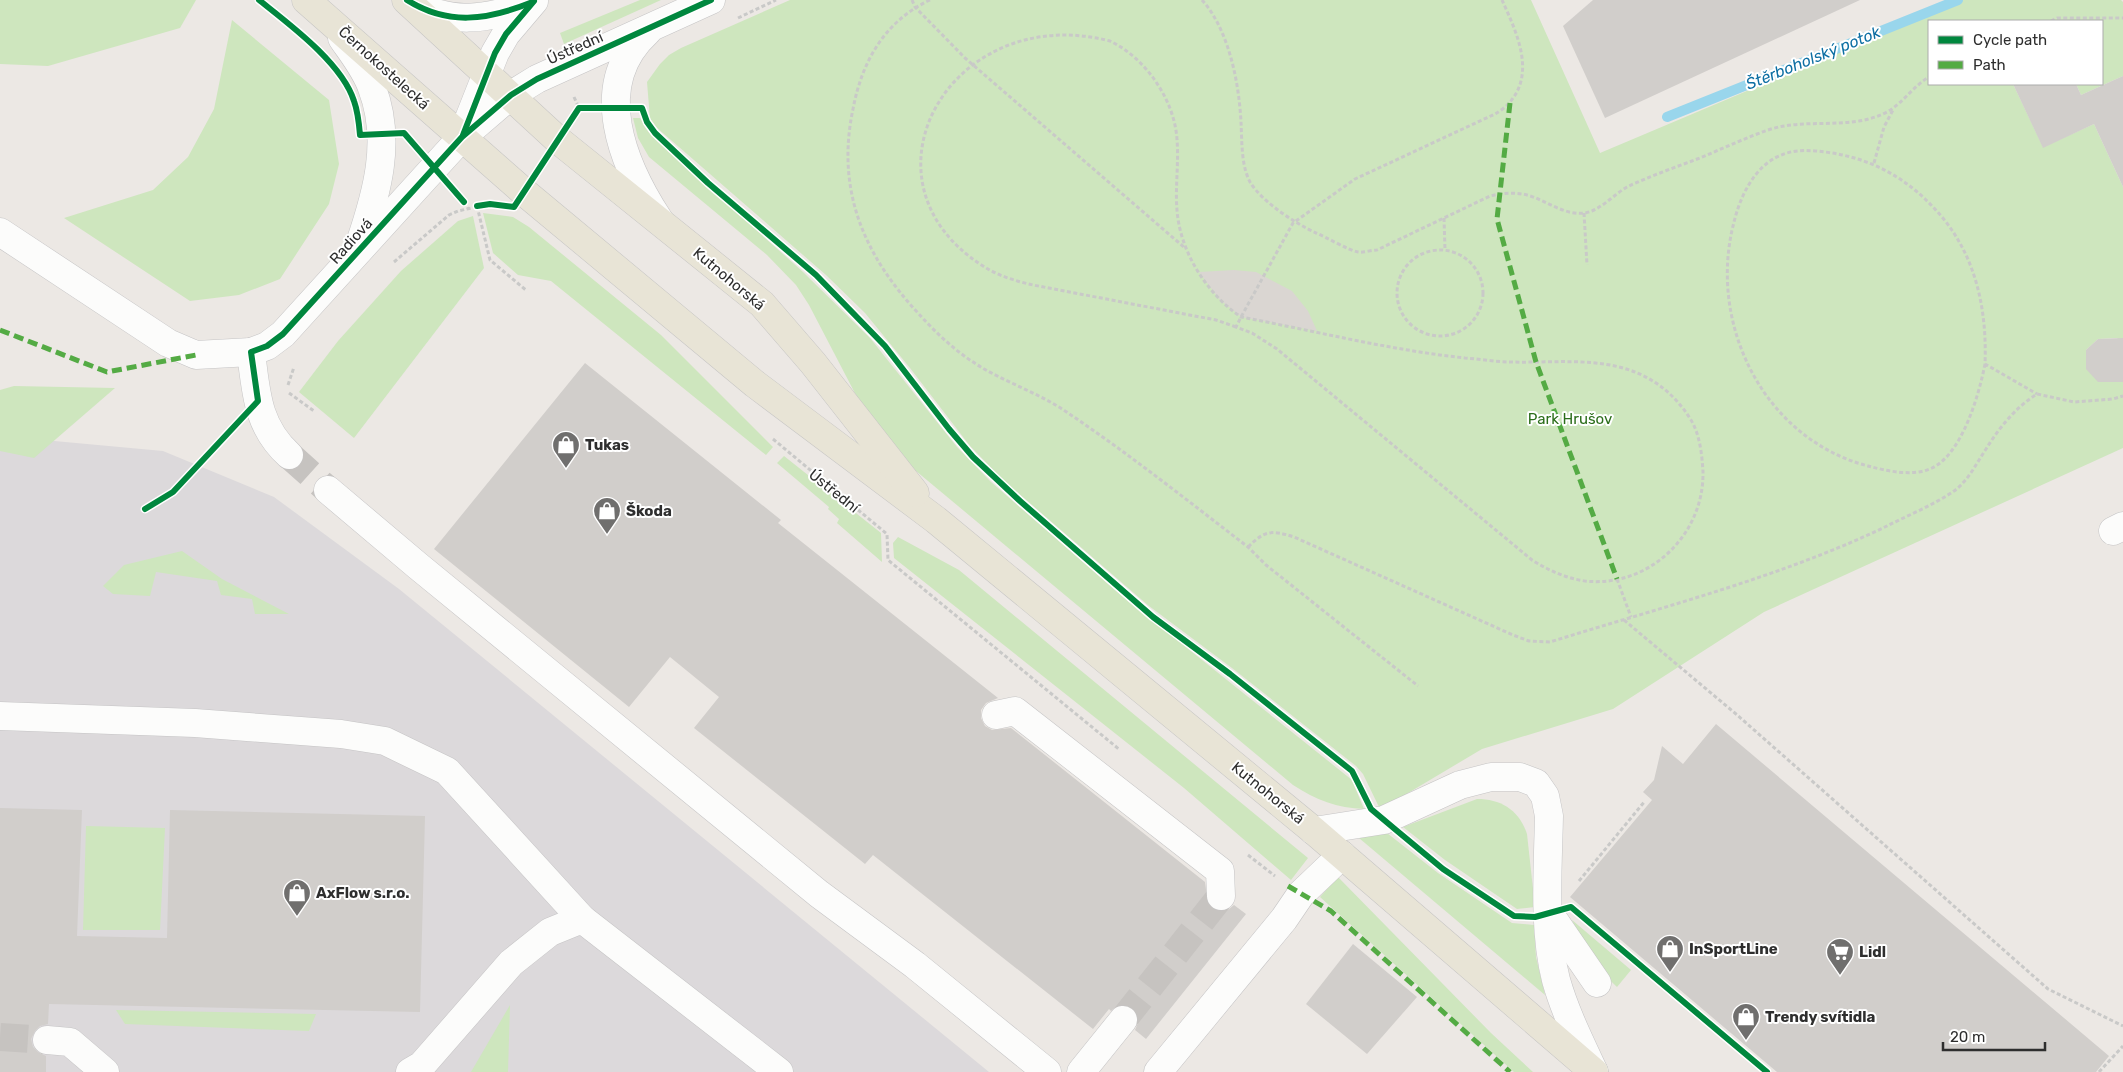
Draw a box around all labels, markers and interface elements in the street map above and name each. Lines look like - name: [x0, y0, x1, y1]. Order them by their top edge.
- legend: [1928, 20, 2103, 85]
- water label: Štěrboholský potok: [1743, 21, 1884, 94]
- street label: Černokostelecká: [335, 23, 433, 113]
- street label: Ústřední: [544, 27, 607, 68]
- text: Cycle path: [1973, 31, 2047, 49]
- text: Path: [1973, 56, 2006, 74]
- street label: Radiová: [326, 214, 376, 268]
- street label: Kutnohorská: [689, 244, 769, 314]
- park label: Park Hrušov: [1528, 410, 1612, 428]
- shop icon: Tukas: [551, 430, 581, 469]
- place label: Tukas: [585, 436, 629, 454]
- street label: Ústřední: [805, 465, 864, 518]
- shop icon: Škoda: [592, 496, 622, 535]
- place label: Škoda: [626, 502, 672, 520]
- street label: Kutnohorská: [1228, 758, 1308, 828]
- shop icon: AxFlow s.r.o.: [282, 878, 312, 917]
- place label: AxFlow s.r.o.: [316, 884, 410, 902]
- shop icon: InSportLine: [1655, 934, 1685, 973]
- supermarket icon: Lidl: [1825, 937, 1855, 976]
- place label: InSportLine: [1689, 940, 1778, 958]
- place label: Lidl: [1859, 943, 1886, 961]
- shop icon: Trendy svítidla: [1731, 1002, 1761, 1041]
- place label: Trendy svítidla: [1765, 1008, 1875, 1026]
- scale bar: [1943, 1020, 2046, 1052]
- text: 20 m: [1950, 1028, 1985, 1046]

